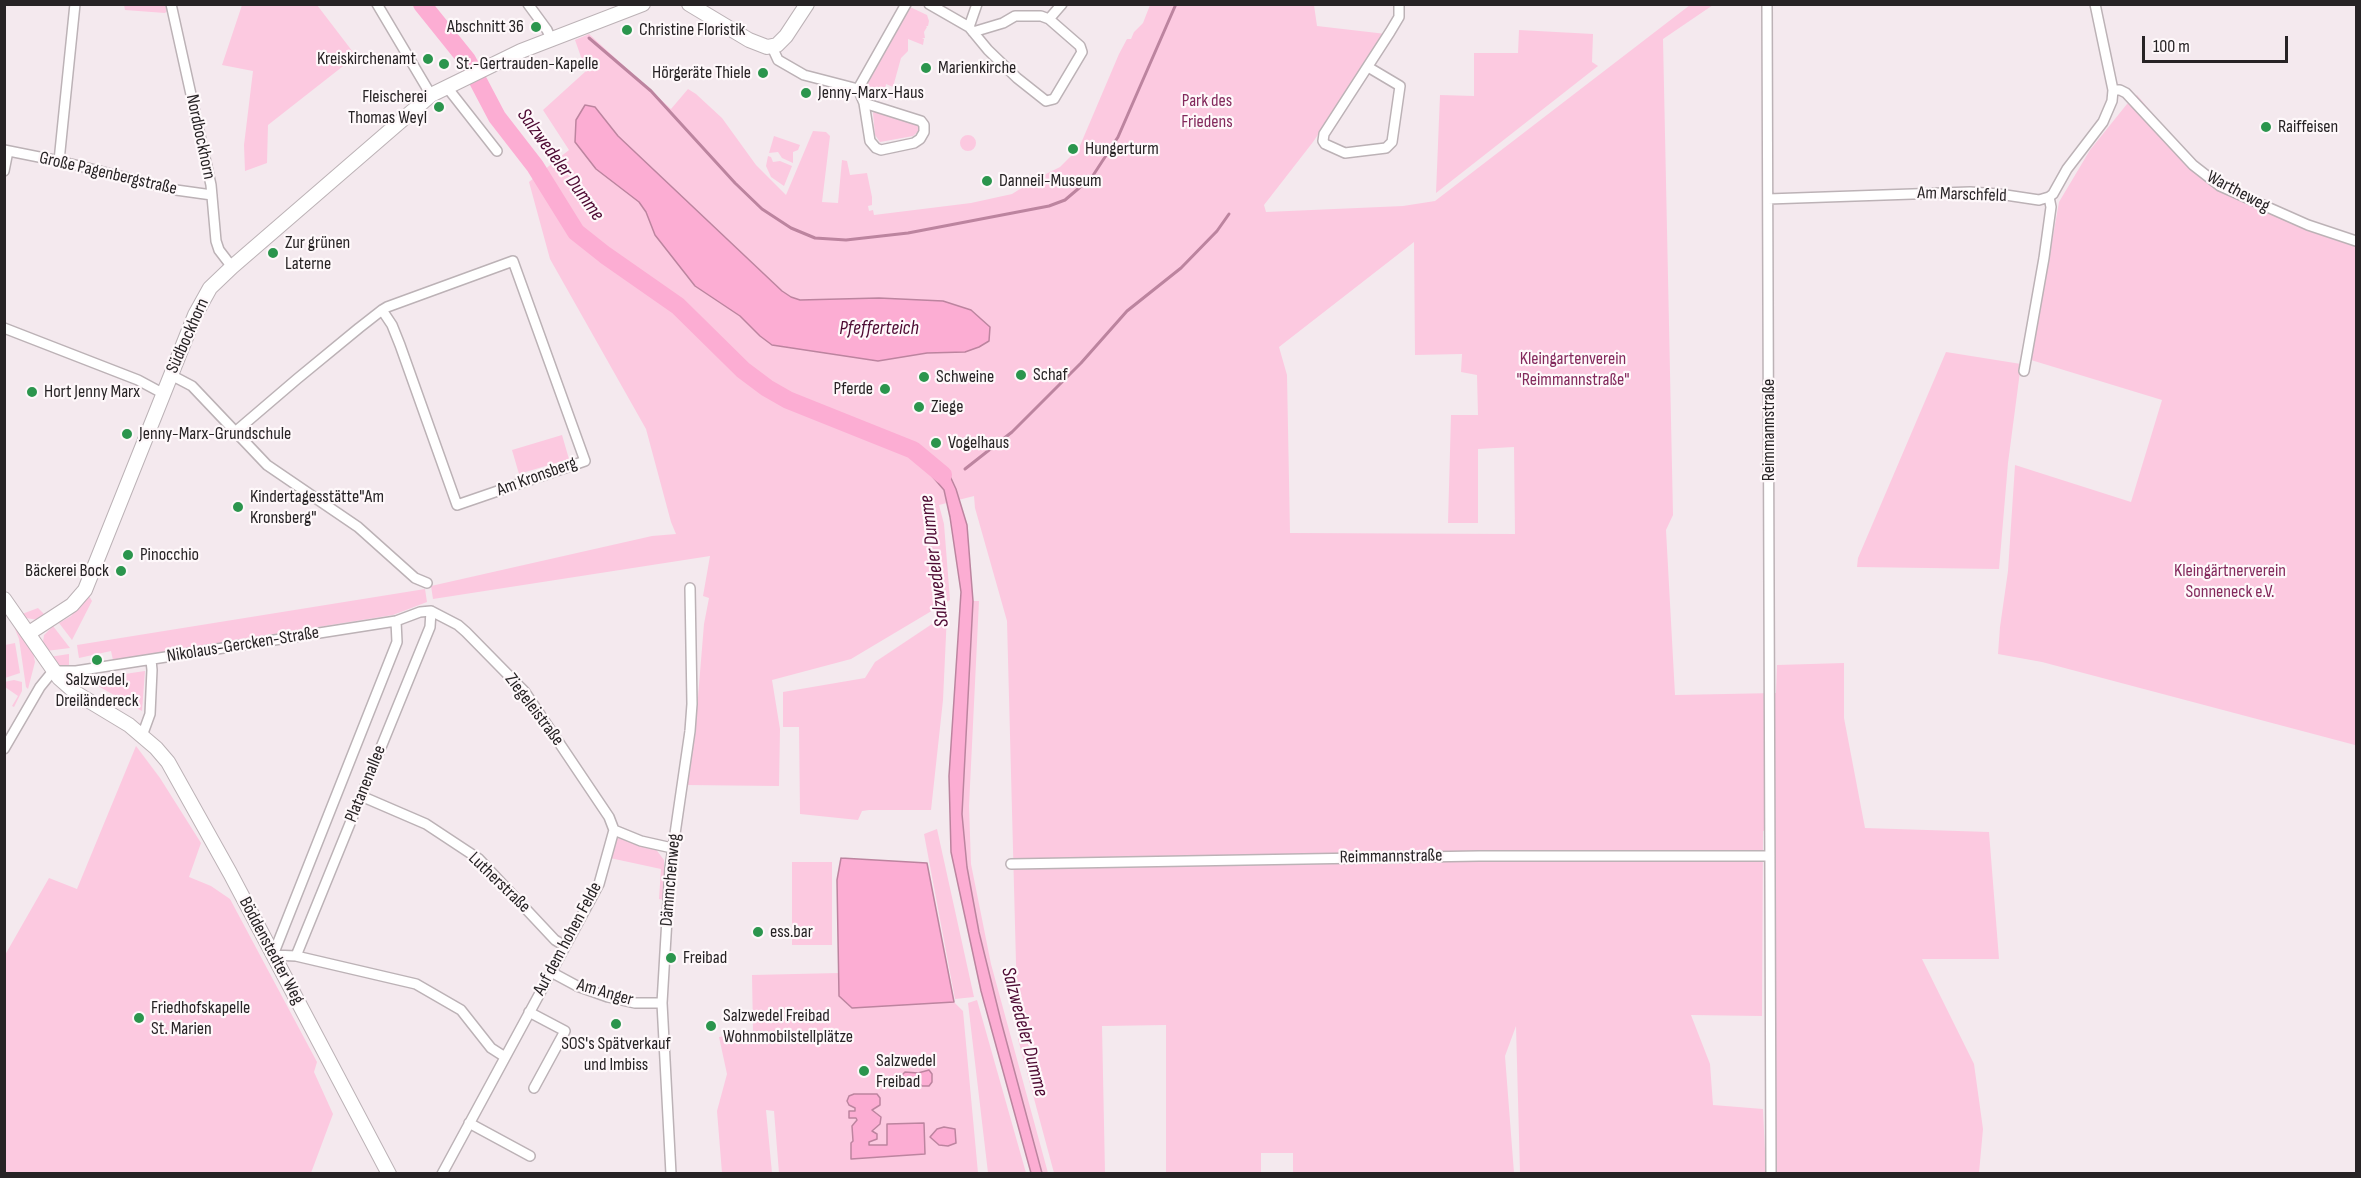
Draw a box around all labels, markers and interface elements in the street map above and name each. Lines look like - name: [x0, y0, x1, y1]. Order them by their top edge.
- place label: Abschnitt 36: [447, 16, 524, 38]
- place label: Christine Floristik: [639, 19, 745, 41]
- marker: Abschnitt 36: [529, 20, 543, 34]
- marker: Christine Floristik: [620, 23, 634, 37]
- scale bar: [2145, 24, 2290, 62]
- text: 100 m: [2153, 36, 2190, 57]
- place label: Kreiskirchenamt: [317, 48, 416, 70]
- marker: Kreiskirchenamt: [421, 52, 435, 66]
- place label: St.-Gertrauden-Kapelle: [456, 53, 599, 75]
- marker: St.-Gertrauden-Kapelle: [437, 57, 451, 71]
- place label: Marienkirche: [938, 57, 1016, 79]
- marker: Marienkirche: [919, 61, 933, 75]
- place label: Hörgeräte Thiele: [652, 62, 751, 84]
- marker: Hörgeräte Thiele: [756, 66, 770, 80]
- place label: Jenny-Marx-Haus: [818, 82, 924, 104]
- place label: Fleischerei Thomas Weyl: [348, 86, 427, 128]
- marker: Jenny-Marx-Haus: [799, 86, 813, 100]
- park label: Park des Friedens: [1181, 90, 1233, 132]
- street label: Nordbockhorn: [180, 93, 220, 181]
- marker: Fleischerei Thomas Weyl: [432, 100, 446, 114]
- water label: Salzwedeler Dumme: [511, 104, 609, 226]
- place label: Raiffeisen: [2278, 116, 2338, 138]
- marker: Raiffeisen: [2259, 120, 2273, 134]
- place label: Hungerturm: [1085, 138, 1159, 160]
- marker: Hungerturm: [1066, 142, 1080, 156]
- street label: Große Pagenbergstraße: [37, 148, 179, 200]
- street label: Wartheweg: [2203, 166, 2273, 218]
- place label: Danneil-Museum: [999, 170, 1102, 192]
- marker: Danneil-Museum: [980, 174, 994, 188]
- street label: Am Marschfeld: [1917, 183, 2007, 207]
- place label: Zur grünen Laterne: [285, 232, 350, 274]
- marker: Zur grünen Laterne: [266, 246, 280, 260]
- street label: Südbockhorn: [162, 295, 214, 377]
- water label: Pfefferteich: [839, 317, 919, 341]
- park label: Kleingartenverein "Reimmannstraße": [1516, 348, 1630, 391]
- place label: Schaf: [1033, 364, 1068, 386]
- place label: Schweine: [936, 366, 994, 388]
- marker: Schaf: [1014, 368, 1028, 382]
- marker: Schweine: [917, 370, 931, 384]
- place label: Pferde: [834, 378, 873, 400]
- street label: Reimmannstraße: [1758, 379, 1780, 481]
- place label: Hort Jenny Marx: [44, 381, 140, 403]
- marker: Pferde: [878, 382, 892, 396]
- marker: Hort Jenny Marx: [25, 385, 39, 399]
- place label: Ziege: [931, 396, 963, 418]
- marker: Ziege: [912, 400, 926, 414]
- place label: Jenny-Marx-Grundschule: [139, 423, 291, 445]
- marker: Jenny-Marx-Grundschule: [120, 427, 134, 441]
- place label: Vogelhaus: [948, 432, 1009, 454]
- marker: Vogelhaus: [929, 436, 943, 450]
- street label: Am Kronsberg: [494, 453, 580, 501]
- place label: Kindertagesstätte"Am Kronsberg": [250, 486, 384, 528]
- water label: Salzwedeler Dumme: [915, 494, 955, 628]
- marker: Kindertagesstätte"Am Kronsberg": [231, 500, 245, 514]
- place label: Pinocchio: [140, 544, 199, 566]
- marker: Pinocchio: [121, 548, 135, 562]
- place label: Bäckerei Bock: [25, 560, 109, 582]
- park label: Kleingärtnerverein Sonneneck e.V.: [2174, 560, 2286, 602]
- marker: Bäckerei Bock: [114, 564, 128, 578]
- street label: Nikolaus-Gercken-Straße: [165, 622, 321, 668]
- marker: Salzwedel, Dreiländereck: [90, 653, 104, 667]
- place label: Salzwedel, Dreiländereck: [55, 669, 139, 712]
- street label: Ziegeleistraße: [500, 670, 568, 750]
- street label: Platanenallee: [341, 742, 391, 826]
- street label: Dämmchenweg: [656, 833, 686, 927]
- street label: Reimmannstraße: [1339, 845, 1443, 869]
- street label: Lutherstraße: [463, 848, 535, 918]
- street label: Auf dem hohen Felde: [529, 879, 607, 999]
- street label: Böddenstedter Weg: [234, 894, 308, 1008]
- place label: ess.bar: [770, 921, 813, 943]
- marker: ess.bar: [751, 925, 765, 939]
- place label: Freibad: [683, 947, 727, 969]
- marker: Freibad: [664, 951, 678, 965]
- water label: Salzwedeler Dumme: [995, 965, 1053, 1099]
- street label: Am Anger: [574, 975, 636, 1011]
- place label: Friedhofskapelle St. Marien: [151, 997, 250, 1040]
- place label: Salzwedel Freibad Wohnmobilstellplätze: [723, 1005, 853, 1048]
- marker: Friedhofskapelle St. Marien: [132, 1011, 146, 1025]
- marker: SOS's Spätverkauf und Imbiss: [609, 1017, 623, 1031]
- marker: Salzwedel Freibad Wohnmobilstellplätze: [704, 1019, 718, 1033]
- place label: SOS's Spätverkauf und Imbiss: [561, 1033, 671, 1076]
- place label: Salzwedel Freibad: [876, 1050, 936, 1092]
- marker: Salzwedel Freibad: [857, 1064, 871, 1078]

